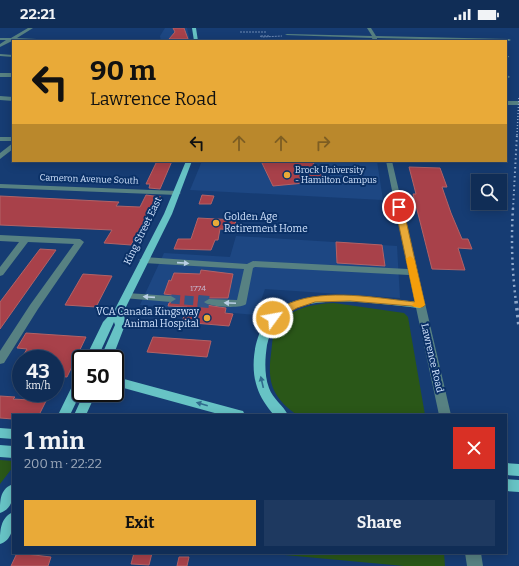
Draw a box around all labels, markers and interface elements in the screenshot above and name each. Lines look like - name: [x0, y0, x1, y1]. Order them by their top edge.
- text: 22:21: [20, 5, 55, 23]
- text: 90 m: [90, 54, 156, 87]
- icon: left: [24, 56, 76, 108]
- text: Lawrence Road: [90, 88, 217, 110]
- icon: left: [186, 132, 208, 154]
- icon: ahead: [228, 132, 250, 154]
- icon: ahead: [270, 132, 292, 154]
- icon: right: [312, 132, 334, 154]
- place label: Brock University - Hamilton Campus: [295, 165, 377, 185]
- marker: Brock University - Hamilton Campus: [282, 170, 292, 180]
- street label: Cameron Avenue South: [39, 172, 139, 186]
- map controls: [471, 174, 507, 210]
- button: search: [471, 174, 507, 210]
- pin: [382, 190, 416, 224]
- street label: King Street East: [121, 195, 165, 267]
- icon: arrive: [388, 196, 410, 218]
- place label: Golden Age Retirement Home: [224, 211, 308, 235]
- marker: Golden Age Retirement Home: [211, 218, 221, 228]
- one-way arrow: [177, 260, 190, 266]
- house number: 1774: [190, 284, 206, 293]
- one-way arrow: [143, 294, 155, 301]
- position arrow: [252, 297, 294, 339]
- one-way arrow: [224, 299, 236, 306]
- place label: VCA Canada Kingsway Animal Hospital: [96, 306, 200, 330]
- marker: VCA Canada Kingsway Animal Hospital: [202, 313, 212, 323]
- street label: Lawrence Road: [418, 322, 446, 394]
- speed limit sign: 50: [72, 350, 124, 402]
- text: 43: [26, 359, 50, 383]
- one-way arrow: [258, 376, 264, 389]
- text: km/h: [26, 380, 50, 392]
- one-way arrow: [195, 401, 207, 407]
- text: 1 min: [24, 427, 85, 455]
- button: close: [453, 427, 495, 469]
- text: 200 m · 22:22: [24, 456, 102, 471]
- button: Exit: [24, 500, 256, 546]
- button: Share: [264, 500, 495, 546]

